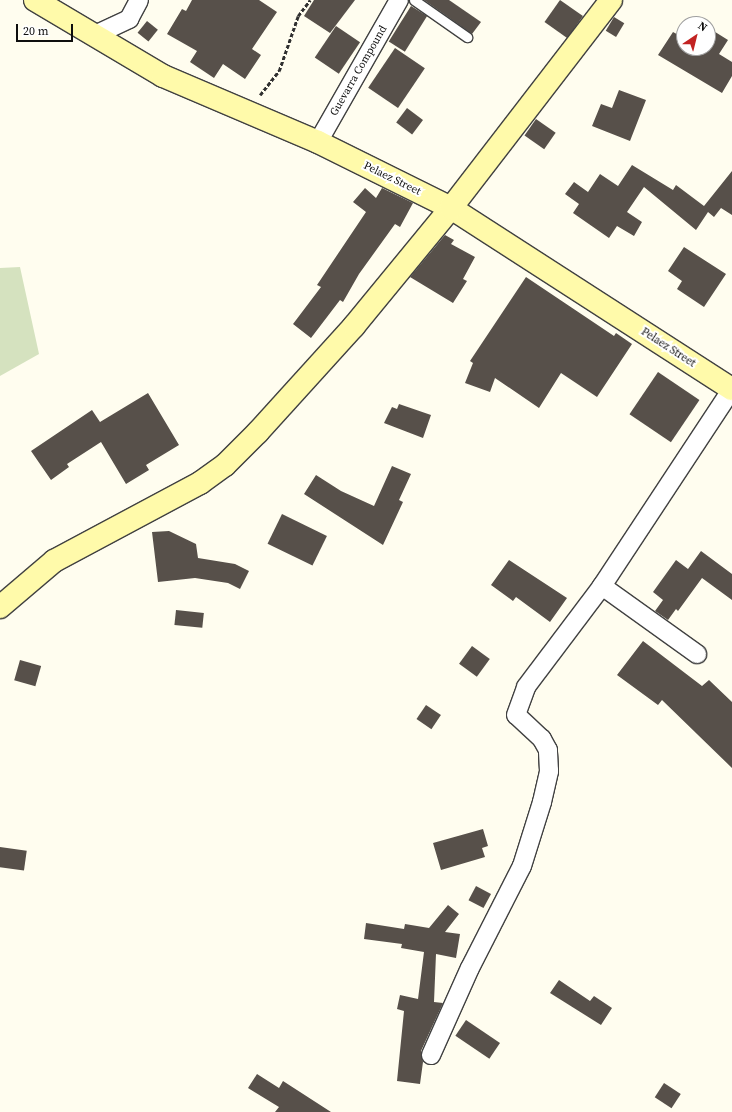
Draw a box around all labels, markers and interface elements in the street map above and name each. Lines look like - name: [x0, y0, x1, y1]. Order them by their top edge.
- scale bar: [18, 16, 75, 42]
- north arrow: [676, 16, 716, 56]
- text: N: [695, 18, 710, 35]
- text: 20 m: [23, 23, 49, 39]
- street label: Guevarra Compound: [328, 24, 390, 118]
- street label: Pelaez Street: [361, 159, 423, 199]
- street label: Pelaez Street: [638, 326, 698, 370]

